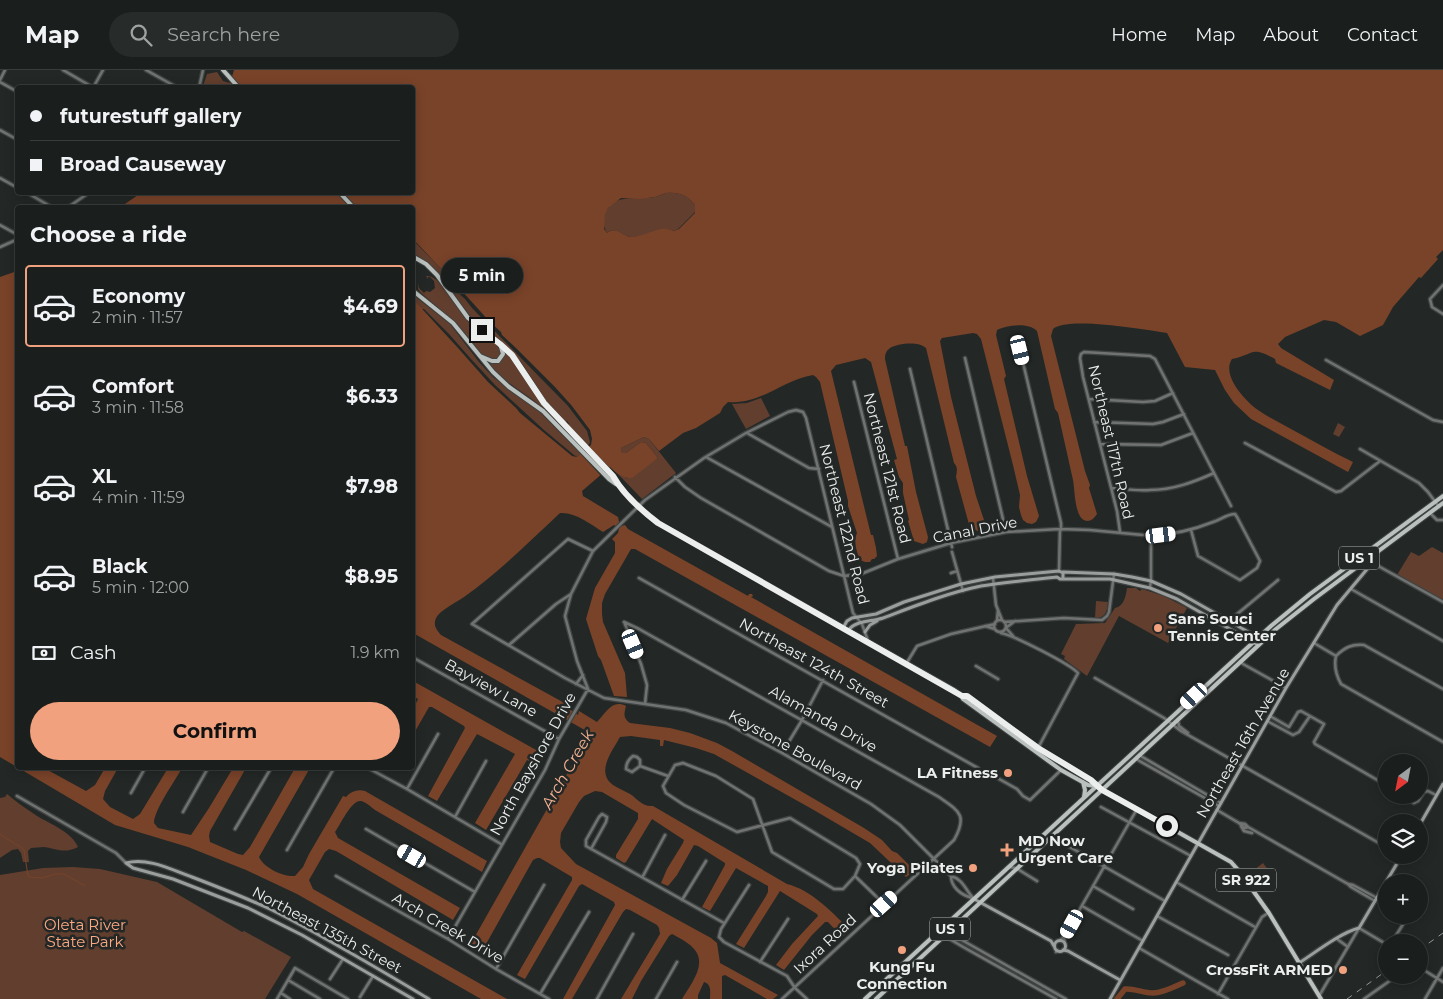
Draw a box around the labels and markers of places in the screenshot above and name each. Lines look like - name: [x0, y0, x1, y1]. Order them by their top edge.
- place label: Sans Souci Tennis Center: [1168, 609, 1277, 645]
- marker: Sans Souci Tennis Center: [1152, 622, 1164, 634]
- place label: LA Fitness: [917, 763, 998, 782]
- marker: LA Fitness: [1002, 767, 1014, 779]
- place label: MD Now Urgent Care: [1018, 831, 1113, 867]
- marker: MD Now Urgent Care: [1000, 843, 1014, 857]
- place label: Yoga Pilates: [866, 858, 963, 877]
- marker: Yoga Pilates: [967, 862, 979, 874]
- marker: Kung Fu Connection: [896, 944, 908, 956]
- place label: Kung Fu Connection: [857, 957, 947, 993]
- place label: CrossFit ARMED: [1206, 960, 1333, 979]
- marker: CrossFit ARMED: [1337, 964, 1349, 976]

